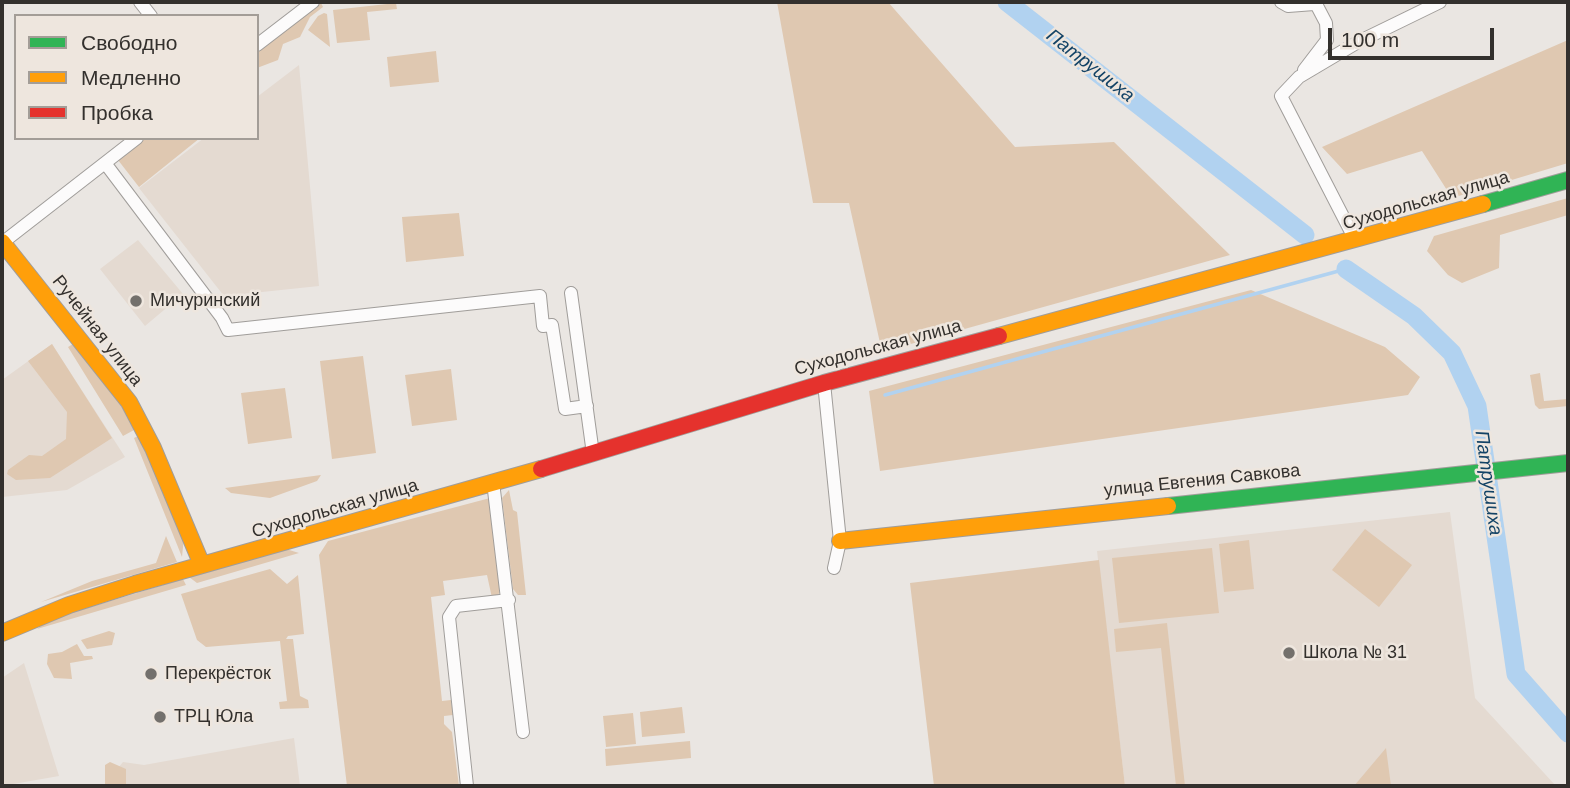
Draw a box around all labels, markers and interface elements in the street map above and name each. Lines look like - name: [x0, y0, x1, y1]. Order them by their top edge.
- legend: [14, 14, 259, 140]
- scale bar: [1332, 14, 1498, 58]
- water label: Патрушиха: [1041, 25, 1139, 107]
- text: 100 m: [1341, 28, 1399, 51]
- text: Свободно: [81, 31, 178, 54]
- text: Медленно: [81, 66, 181, 89]
- text: Пробка: [81, 101, 153, 124]
- street label: Суходольская улица: [1340, 167, 1512, 235]
- street label: Ручейная улица: [47, 271, 147, 391]
- place label: Мичуринский: [150, 290, 260, 312]
- marker: Мичуринский: [128, 293, 144, 309]
- street label: Суходольская улица: [792, 315, 964, 381]
- water label: Патрушиха: [1469, 429, 1507, 537]
- street label: улица Евгения Савкова: [1103, 460, 1301, 502]
- street label: Суходольская улица: [249, 475, 421, 543]
- place label: Школа № 31: [1303, 642, 1407, 664]
- marker: Школа № 31: [1281, 645, 1297, 661]
- place label: Перекрёсток: [165, 663, 271, 685]
- marker: Перекрёсток: [143, 666, 159, 682]
- place label: ТРЦ Юла: [174, 706, 253, 728]
- marker: ТРЦ Юла: [152, 709, 168, 725]

